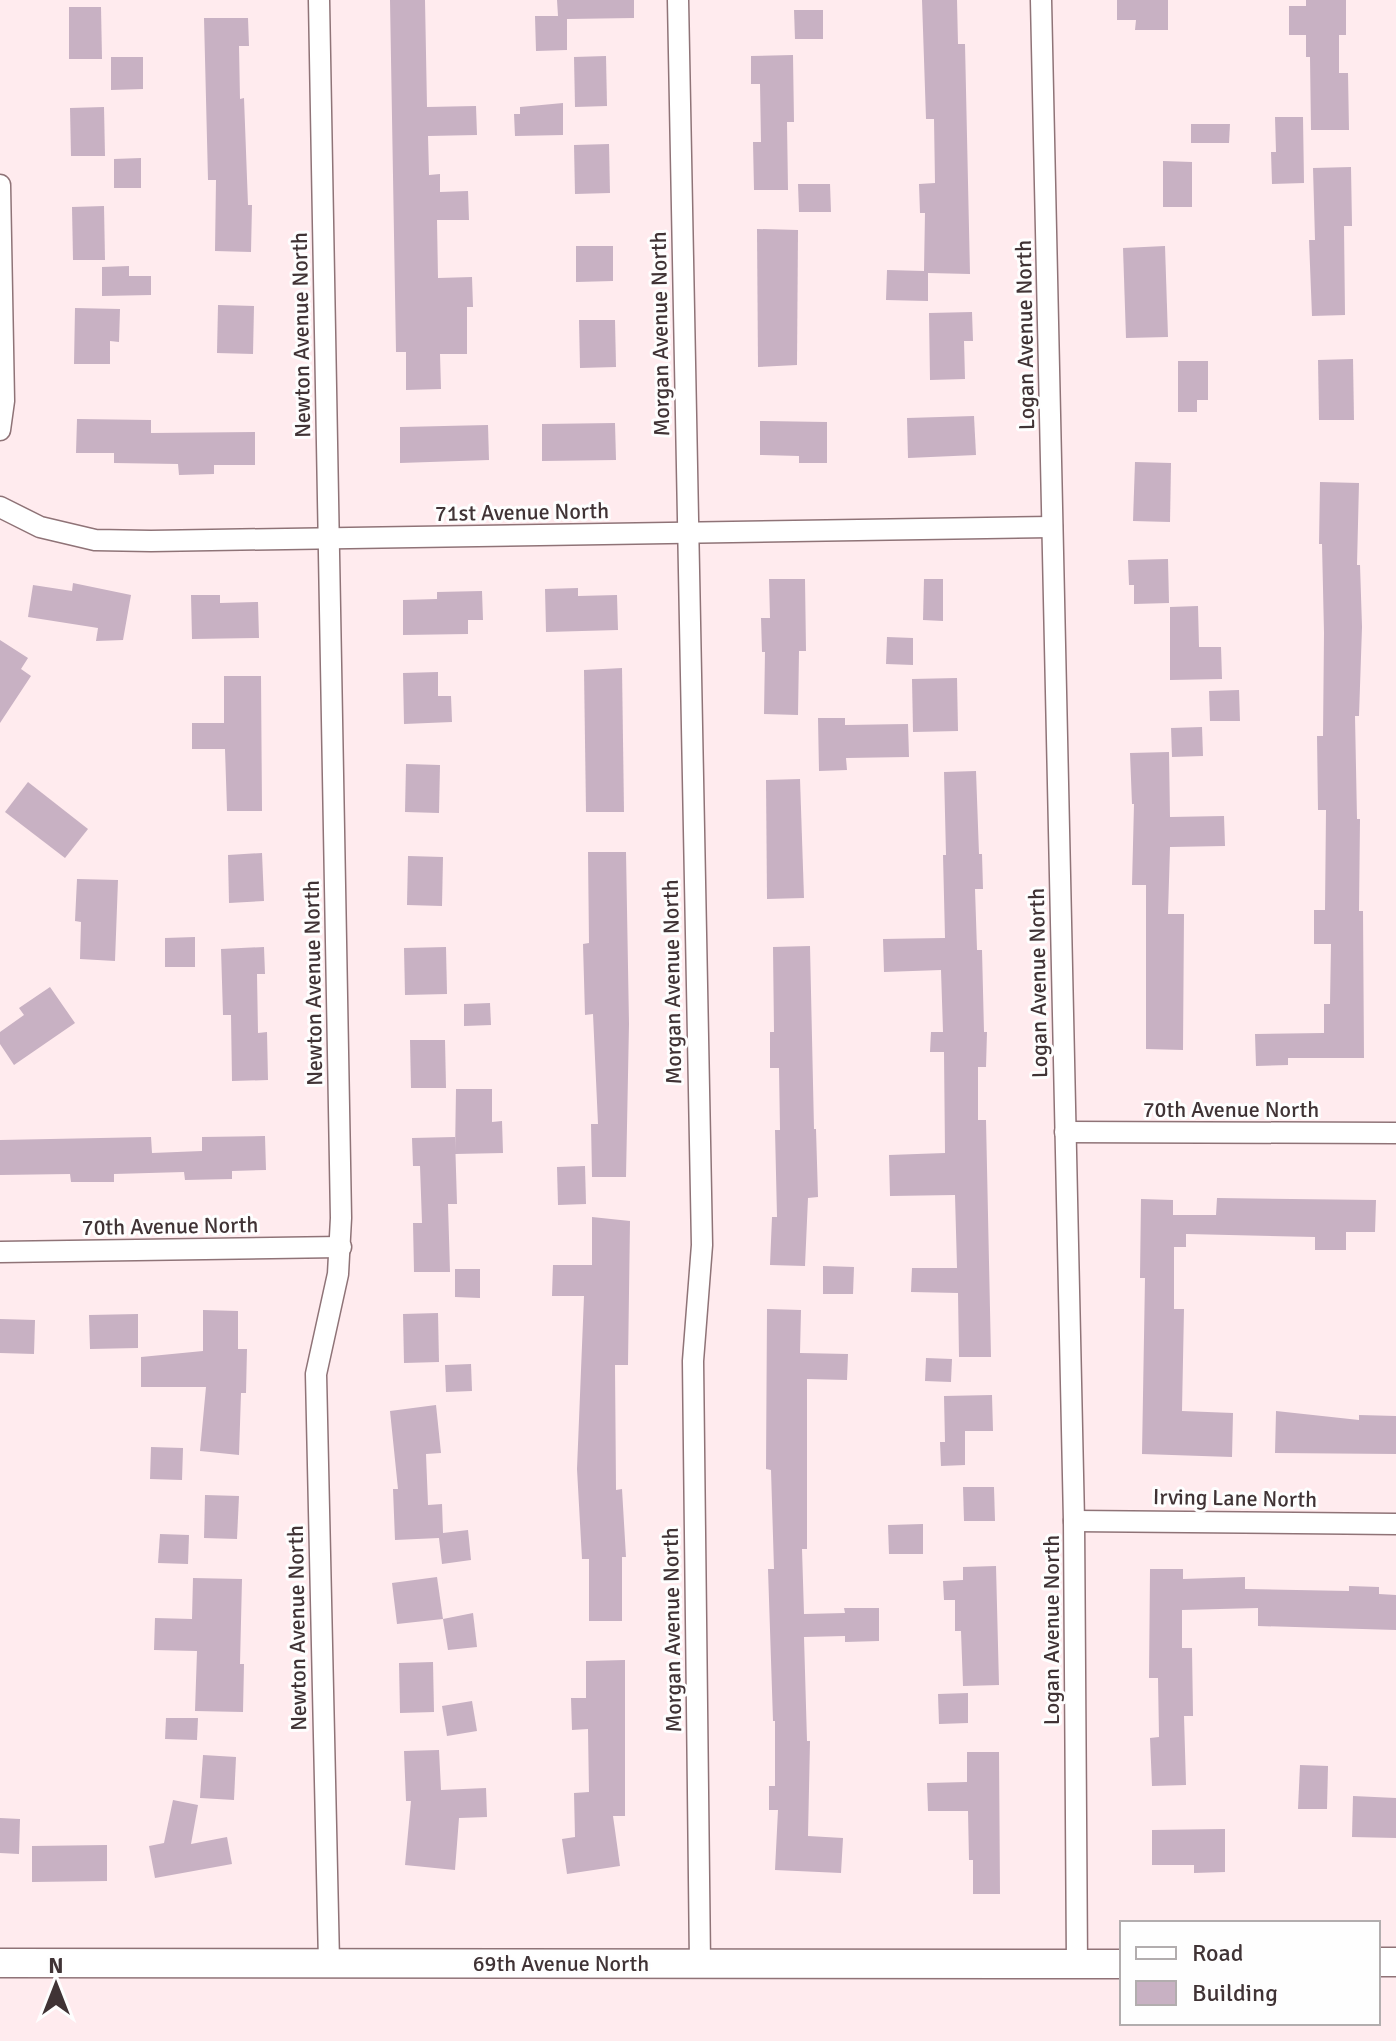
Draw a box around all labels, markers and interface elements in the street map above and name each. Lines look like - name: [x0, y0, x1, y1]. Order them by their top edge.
- street label: Morgan Avenue North: [645, 231, 675, 437]
- street label: Newton Avenue North: [286, 232, 316, 438]
- street label: Logan Avenue North: [1010, 240, 1040, 430]
- street label: 71st Avenue North: [435, 497, 609, 527]
- street label: Morgan Avenue North: [657, 879, 687, 1085]
- street label: Newton Avenue North: [298, 880, 328, 1086]
- street label: Logan Avenue North: [1023, 888, 1053, 1078]
- street label: 70th Avenue North: [1143, 1096, 1319, 1123]
- street label: 70th Avenue North: [81, 1211, 259, 1241]
- street label: Irving Lane North: [1153, 1483, 1317, 1513]
- street label: Newton Avenue North: [282, 1525, 312, 1731]
- street label: Morgan Avenue North: [657, 1527, 687, 1733]
- street label: Logan Avenue North: [1038, 1535, 1065, 1725]
- legend: [1120, 1921, 1380, 2025]
- text: Road: [1192, 1938, 1243, 1968]
- north arrow: [16, 1945, 96, 2025]
- street label: 69th Avenue North: [473, 1950, 649, 1977]
- text: N: [48, 1952, 64, 1979]
- text: Building: [1192, 1978, 1278, 2008]

